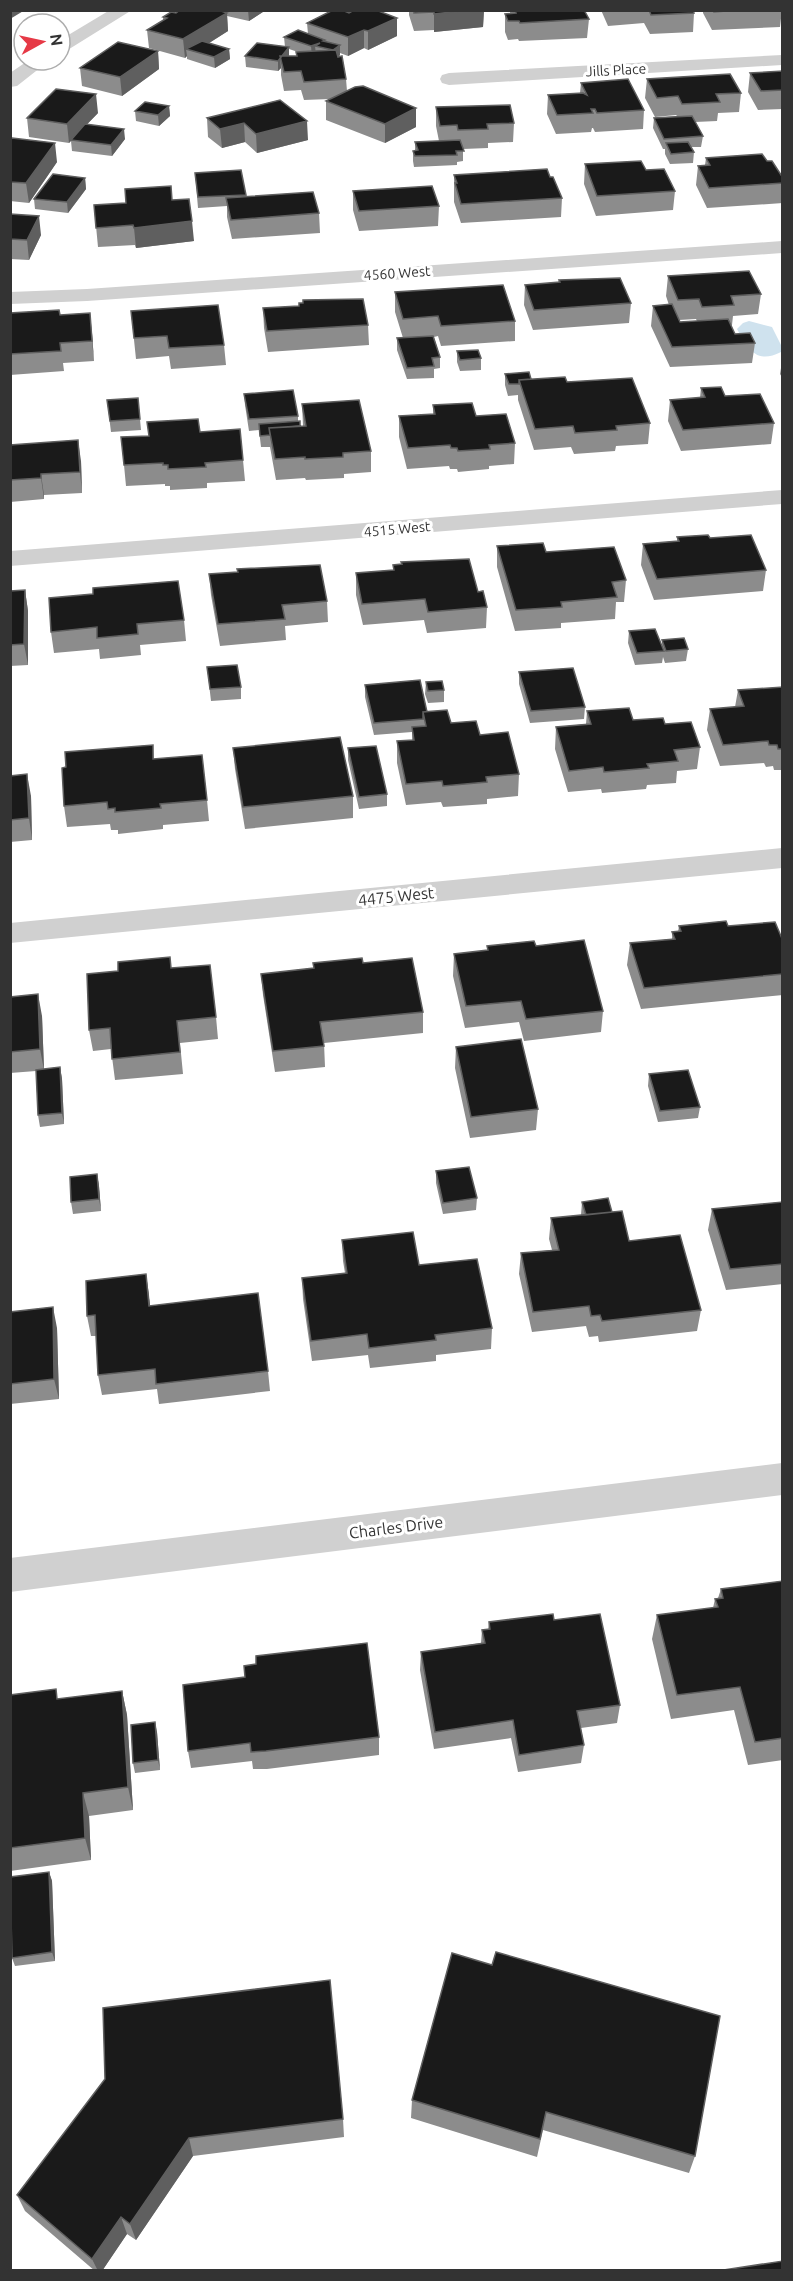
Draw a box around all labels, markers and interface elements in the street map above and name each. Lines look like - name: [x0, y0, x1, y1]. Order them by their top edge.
- north arrow: [12, 12, 72, 72]
- text: N: [47, 33, 67, 47]
- street label: Jills Place: [585, 60, 647, 80]
- street label: 4560 West: [363, 263, 431, 283]
- street label: 4515 West: [363, 518, 431, 540]
- street label: 4475 West: [357, 883, 436, 909]
- street label: Charles Drive: [348, 1512, 444, 1542]

